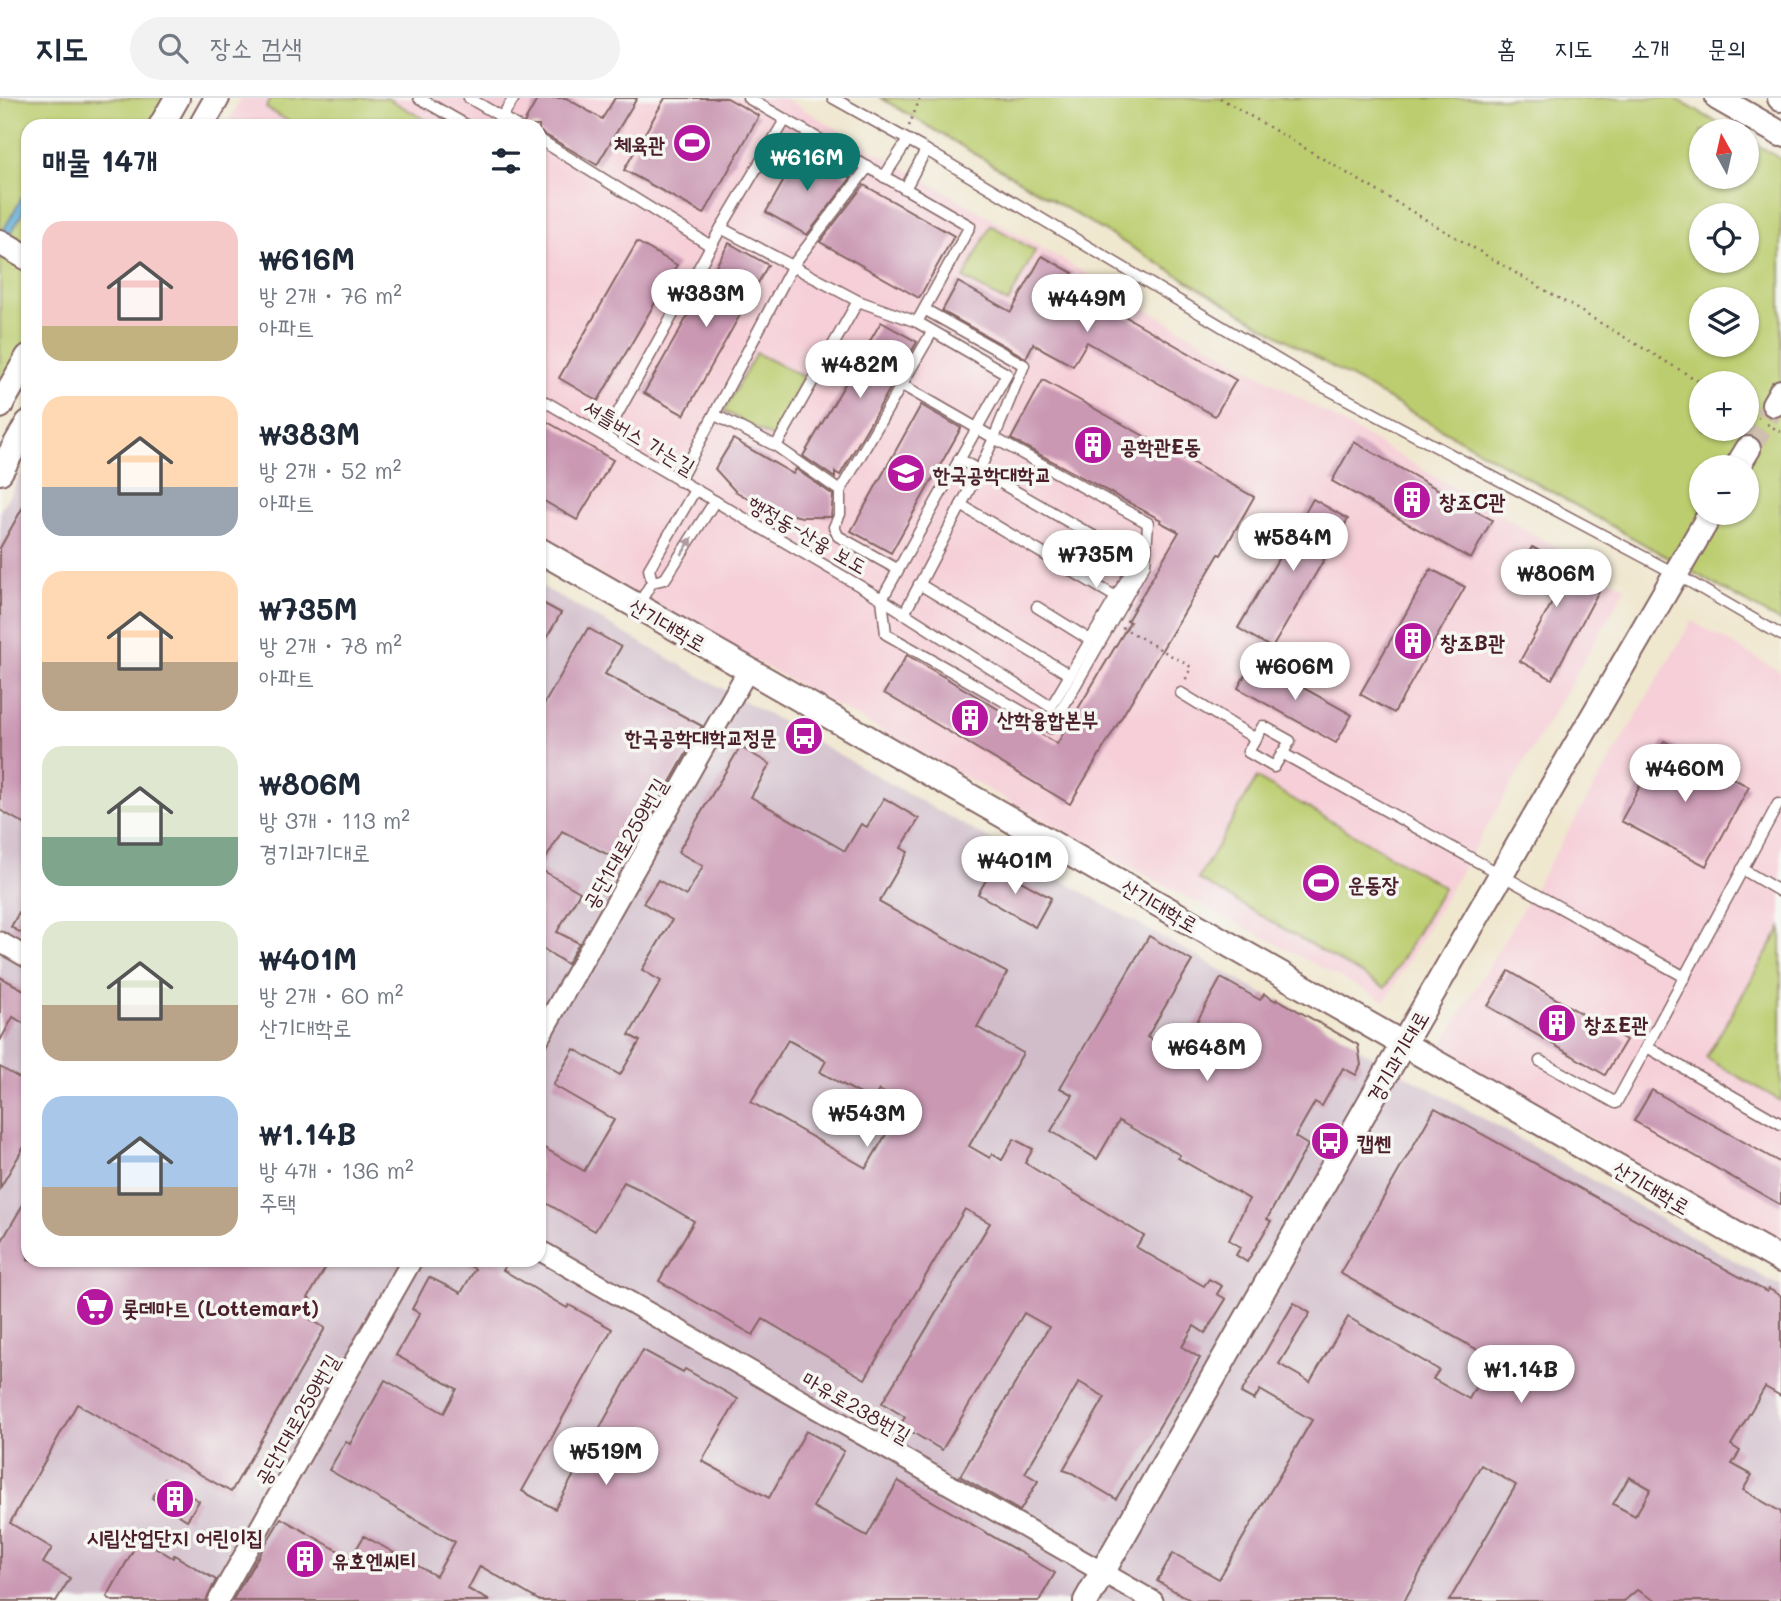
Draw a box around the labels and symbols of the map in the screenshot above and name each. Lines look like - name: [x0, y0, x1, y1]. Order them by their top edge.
- north arrow: [1689, 119, 1759, 189]
- sports icon: 체육관: [671, 122, 713, 164]
- place label: 체육관: [613, 130, 665, 157]
- pin: ₩616M: [758, 134, 856, 193]
- pin: ₩383M: [657, 270, 755, 329]
- pin: ₩449M: [1038, 274, 1136, 334]
- pin: ₩482M: [811, 341, 909, 400]
- street label: 셔틀버스 가는길: [579, 392, 701, 480]
- building icon: 공학관E동: [1072, 424, 1114, 466]
- place label: 공학관E동: [1120, 432, 1201, 459]
- school or university icon: 한국공학대학교: [885, 452, 927, 494]
- place label: 한국공학대학교: [932, 460, 1051, 487]
- building icon: 창조C관: [1391, 479, 1433, 521]
- place label: 창조C관: [1439, 487, 1505, 514]
- street label: 행정동-산융 보도: [743, 489, 873, 579]
- pin: ₩584M: [1244, 514, 1342, 573]
- pin: ₩735M: [1047, 531, 1145, 590]
- one-way arrow: [680, 536, 693, 556]
- pin: ₩806M: [1507, 550, 1605, 609]
- street label: 산기대학로: [625, 591, 711, 657]
- building icon: 창조B관: [1392, 620, 1434, 662]
- place label: 창조B관: [1440, 628, 1505, 655]
- pin: ₩606M: [1246, 642, 1344, 702]
- building icon: 산학융합본부: [949, 697, 991, 739]
- place label: 산학융합본부: [997, 705, 1098, 732]
- bus stop icon: 한국공학대학교정문: [783, 715, 825, 757]
- place label: 한국공학대학교정문: [624, 723, 777, 750]
- pin: ₩460M: [1636, 744, 1734, 804]
- street label: 공단1대로259번길: [576, 772, 673, 913]
- pin: ₩401M: [966, 836, 1064, 896]
- sports icon: 운동장: [1300, 862, 1342, 904]
- place label: 운동장: [1348, 870, 1399, 897]
- street label: 산기대학로: [1117, 872, 1203, 938]
- building icon: 창조E관: [1536, 1002, 1578, 1044]
- street label: 경기과기대로: [1360, 1005, 1434, 1107]
- place label: 창조E관: [1584, 1010, 1648, 1037]
- pin: ₩648M: [1158, 1024, 1256, 1083]
- pin: ₩543M: [818, 1090, 916, 1149]
- bus stop icon: 캡쎈: [1309, 1120, 1351, 1162]
- place label: 캡쎈: [1357, 1128, 1391, 1155]
- street label: 산기대학로: [1609, 1154, 1695, 1220]
- supermarket icon: 롯데마트 (Lottemart): [74, 1286, 116, 1328]
- place label: 롯데마트 (Lottemart): [122, 1294, 319, 1321]
- pin: ₩1.14B: [1464, 1346, 1578, 1405]
- street label: 공단1대로259번길: [248, 1348, 345, 1489]
- street label: 마유로238번길: [798, 1364, 916, 1448]
- pin: ₩519M: [557, 1428, 655, 1487]
- building icon: 시립산업단지 어린이집: [154, 1478, 196, 1520]
- place label: 시립산업단지 어린이집: [87, 1523, 263, 1550]
- building icon: 유호엔씨티: [284, 1538, 326, 1580]
- place label: 유호엔씨티: [332, 1546, 417, 1573]

